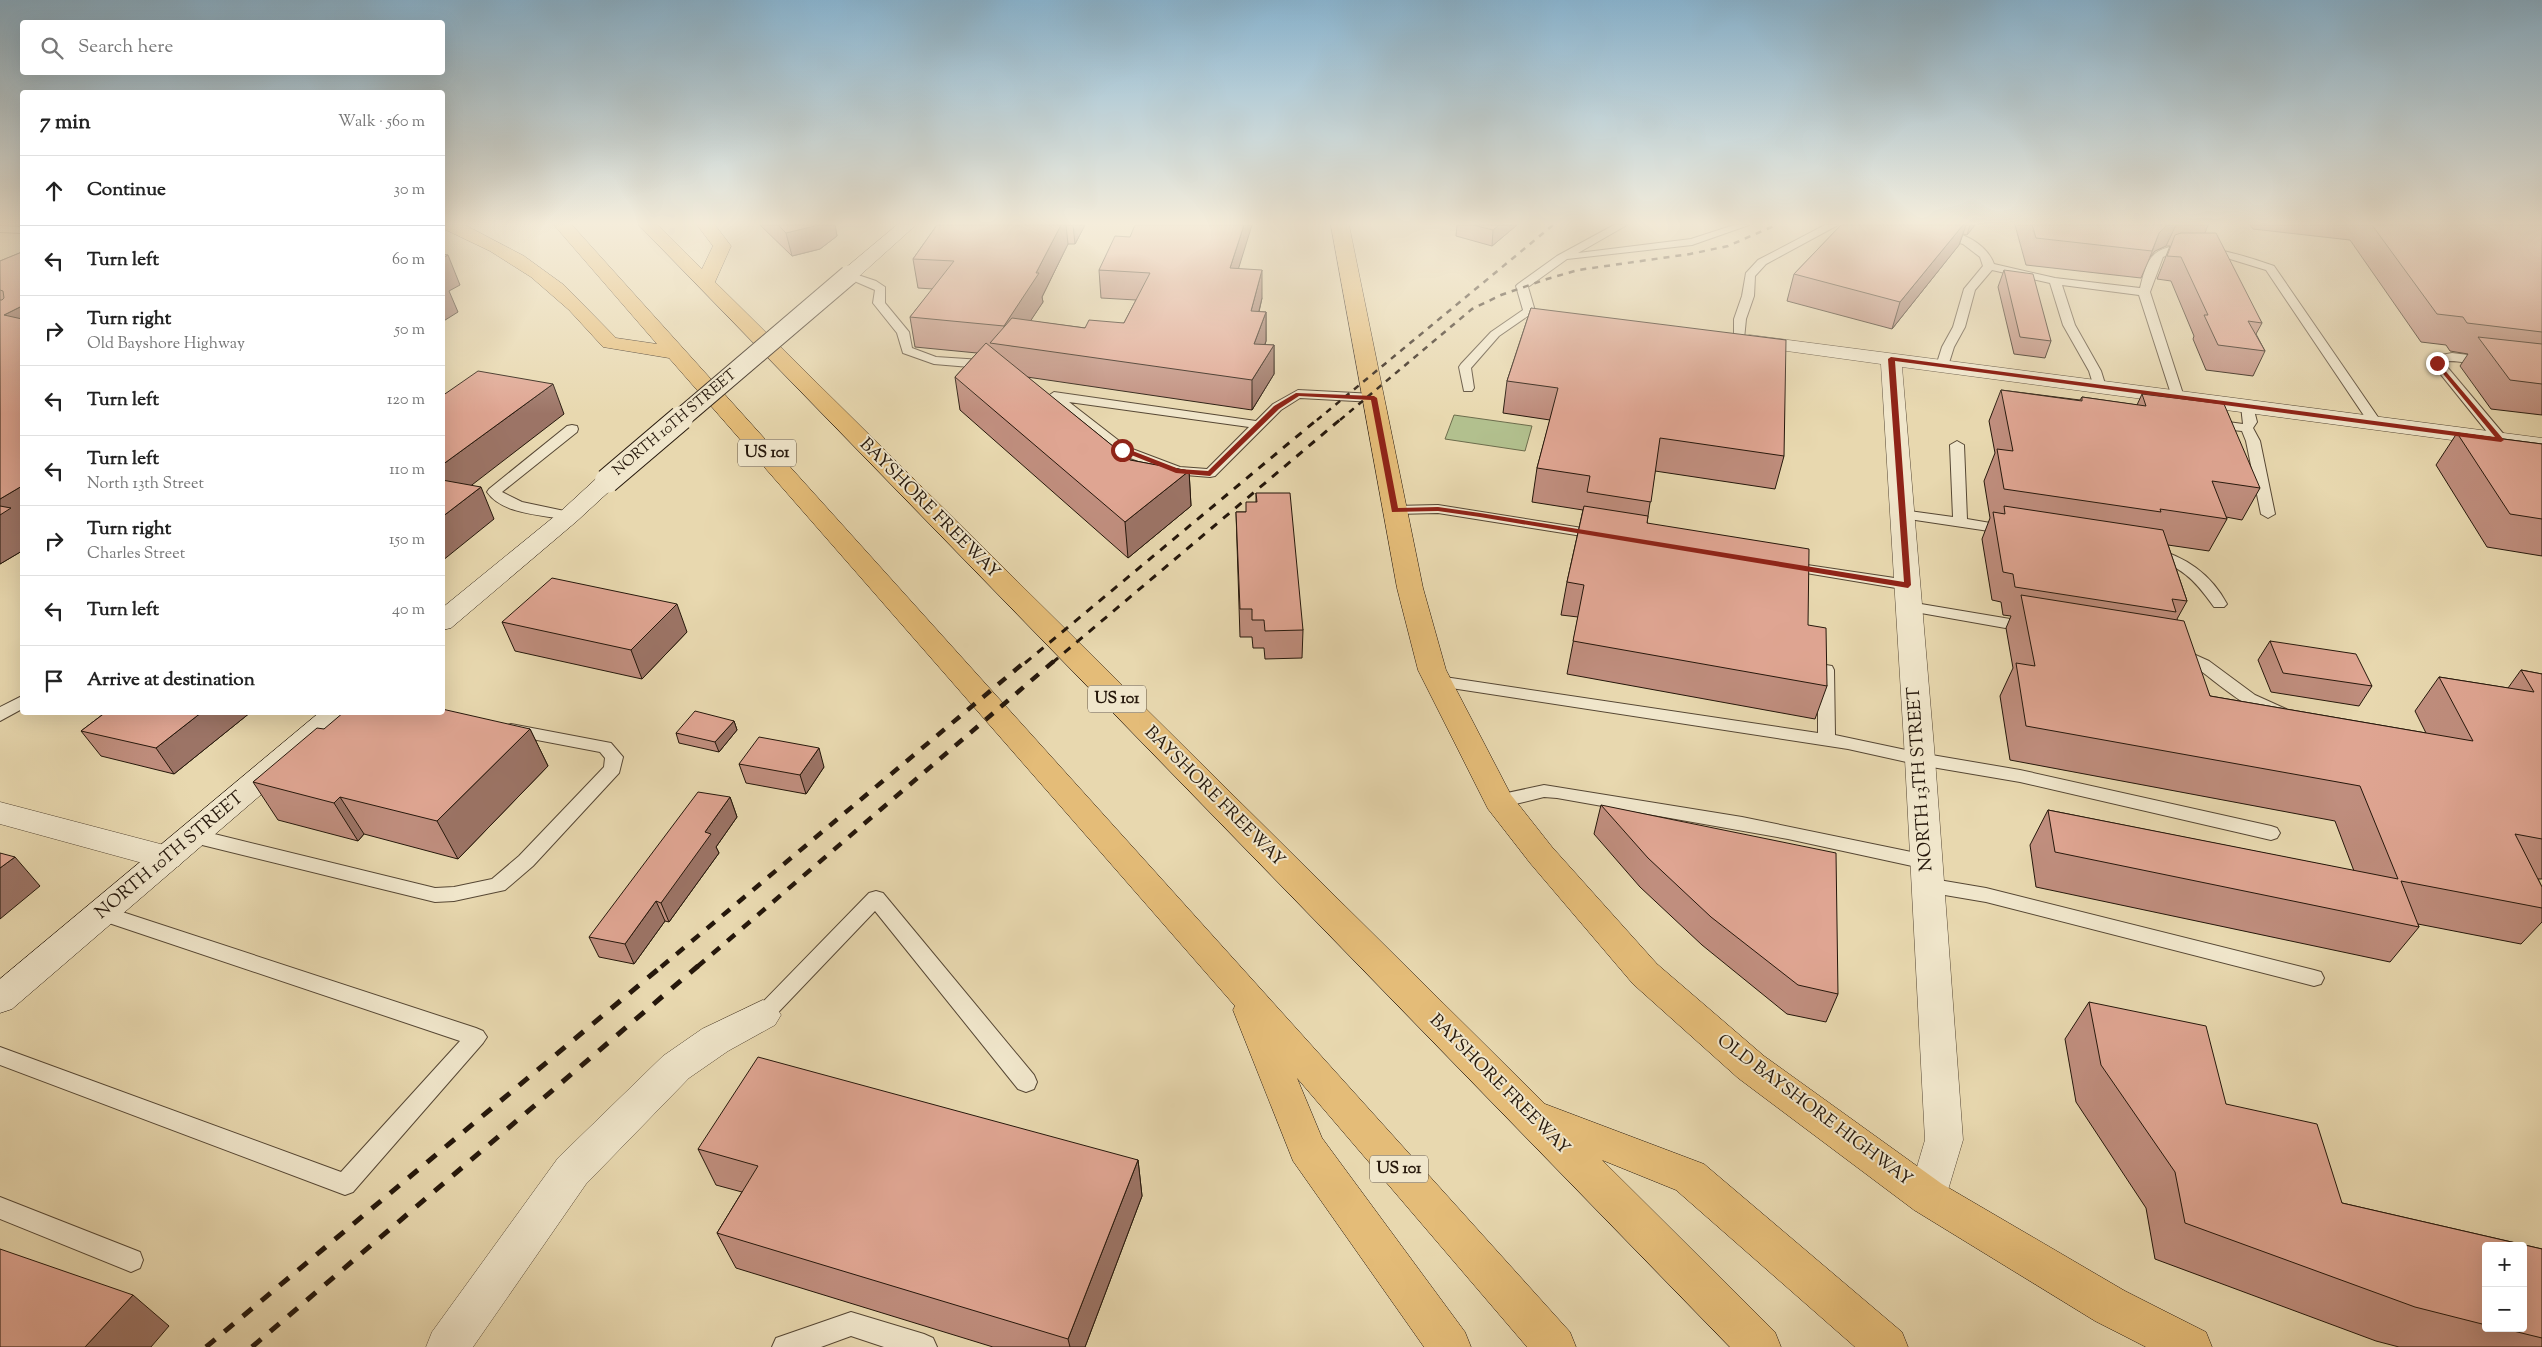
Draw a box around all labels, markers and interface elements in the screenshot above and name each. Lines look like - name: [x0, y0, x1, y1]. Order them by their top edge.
- search box: [20, 20, 445, 75]
- icon: search: [38, 34, 66, 62]
- text: Search here: [78, 34, 173, 61]
- text: 7 min: [40, 108, 91, 138]
- text: Walk · 560 m: [338, 111, 425, 134]
- icon: ahead: [40, 177, 68, 205]
- text: Continue: [87, 177, 166, 204]
- text: 30 m: [394, 179, 425, 202]
- icon: left: [40, 247, 68, 275]
- text: Turn left: [87, 247, 159, 274]
- text: 60 m: [392, 249, 425, 272]
- text: Turn right: [87, 306, 171, 333]
- icon: right: [40, 317, 68, 345]
- text: 50 m: [394, 319, 425, 342]
- text: Old Bayshore Highway: [87, 333, 245, 356]
- route end: [2426, 352, 2449, 375]
- street label: NORTH 10TH STREET: [609, 365, 742, 481]
- icon: left: [40, 387, 68, 415]
- text: Turn left: [87, 387, 159, 414]
- text: 120 m: [387, 389, 425, 412]
- street label: BAYSHORE FREEWAY: [853, 433, 1005, 585]
- road number: US 101: [738, 439, 796, 466]
- route start: [1111, 439, 1134, 462]
- text: Turn left: [87, 446, 159, 473]
- icon: left: [40, 457, 68, 485]
- text: 110 m: [389, 459, 425, 482]
- text: North 13th Street: [87, 473, 204, 496]
- text: Turn right: [87, 516, 171, 543]
- icon: right: [40, 527, 68, 555]
- text: 150 m: [389, 529, 425, 552]
- text: Charles Street: [87, 543, 185, 566]
- icon: left: [40, 597, 68, 625]
- text: Turn left: [87, 597, 159, 624]
- text: 40 m: [392, 599, 425, 622]
- icon: arrive: [40, 667, 68, 695]
- text: Arrive at destination: [87, 667, 255, 694]
- street label: NORTH 13TH STREET: [1902, 685, 1940, 872]
- road number: US 101: [1088, 686, 1146, 712]
- street label: BAYSHORE FREEWAY: [1138, 721, 1290, 873]
- street label: NORTH 10TH STREET: [90, 786, 250, 926]
- street label: BAYSHORE FREEWAY: [1423, 1009, 1575, 1161]
- street label: OLD BAYSHORE HIGHWAY: [1711, 1029, 1917, 1193]
- road number: US 101: [1370, 1156, 1428, 1182]
- map controls: [2482, 1242, 2527, 1332]
- button: +: [2482, 1242, 2527, 1287]
- button: −: [2482, 1287, 2527, 1332]

